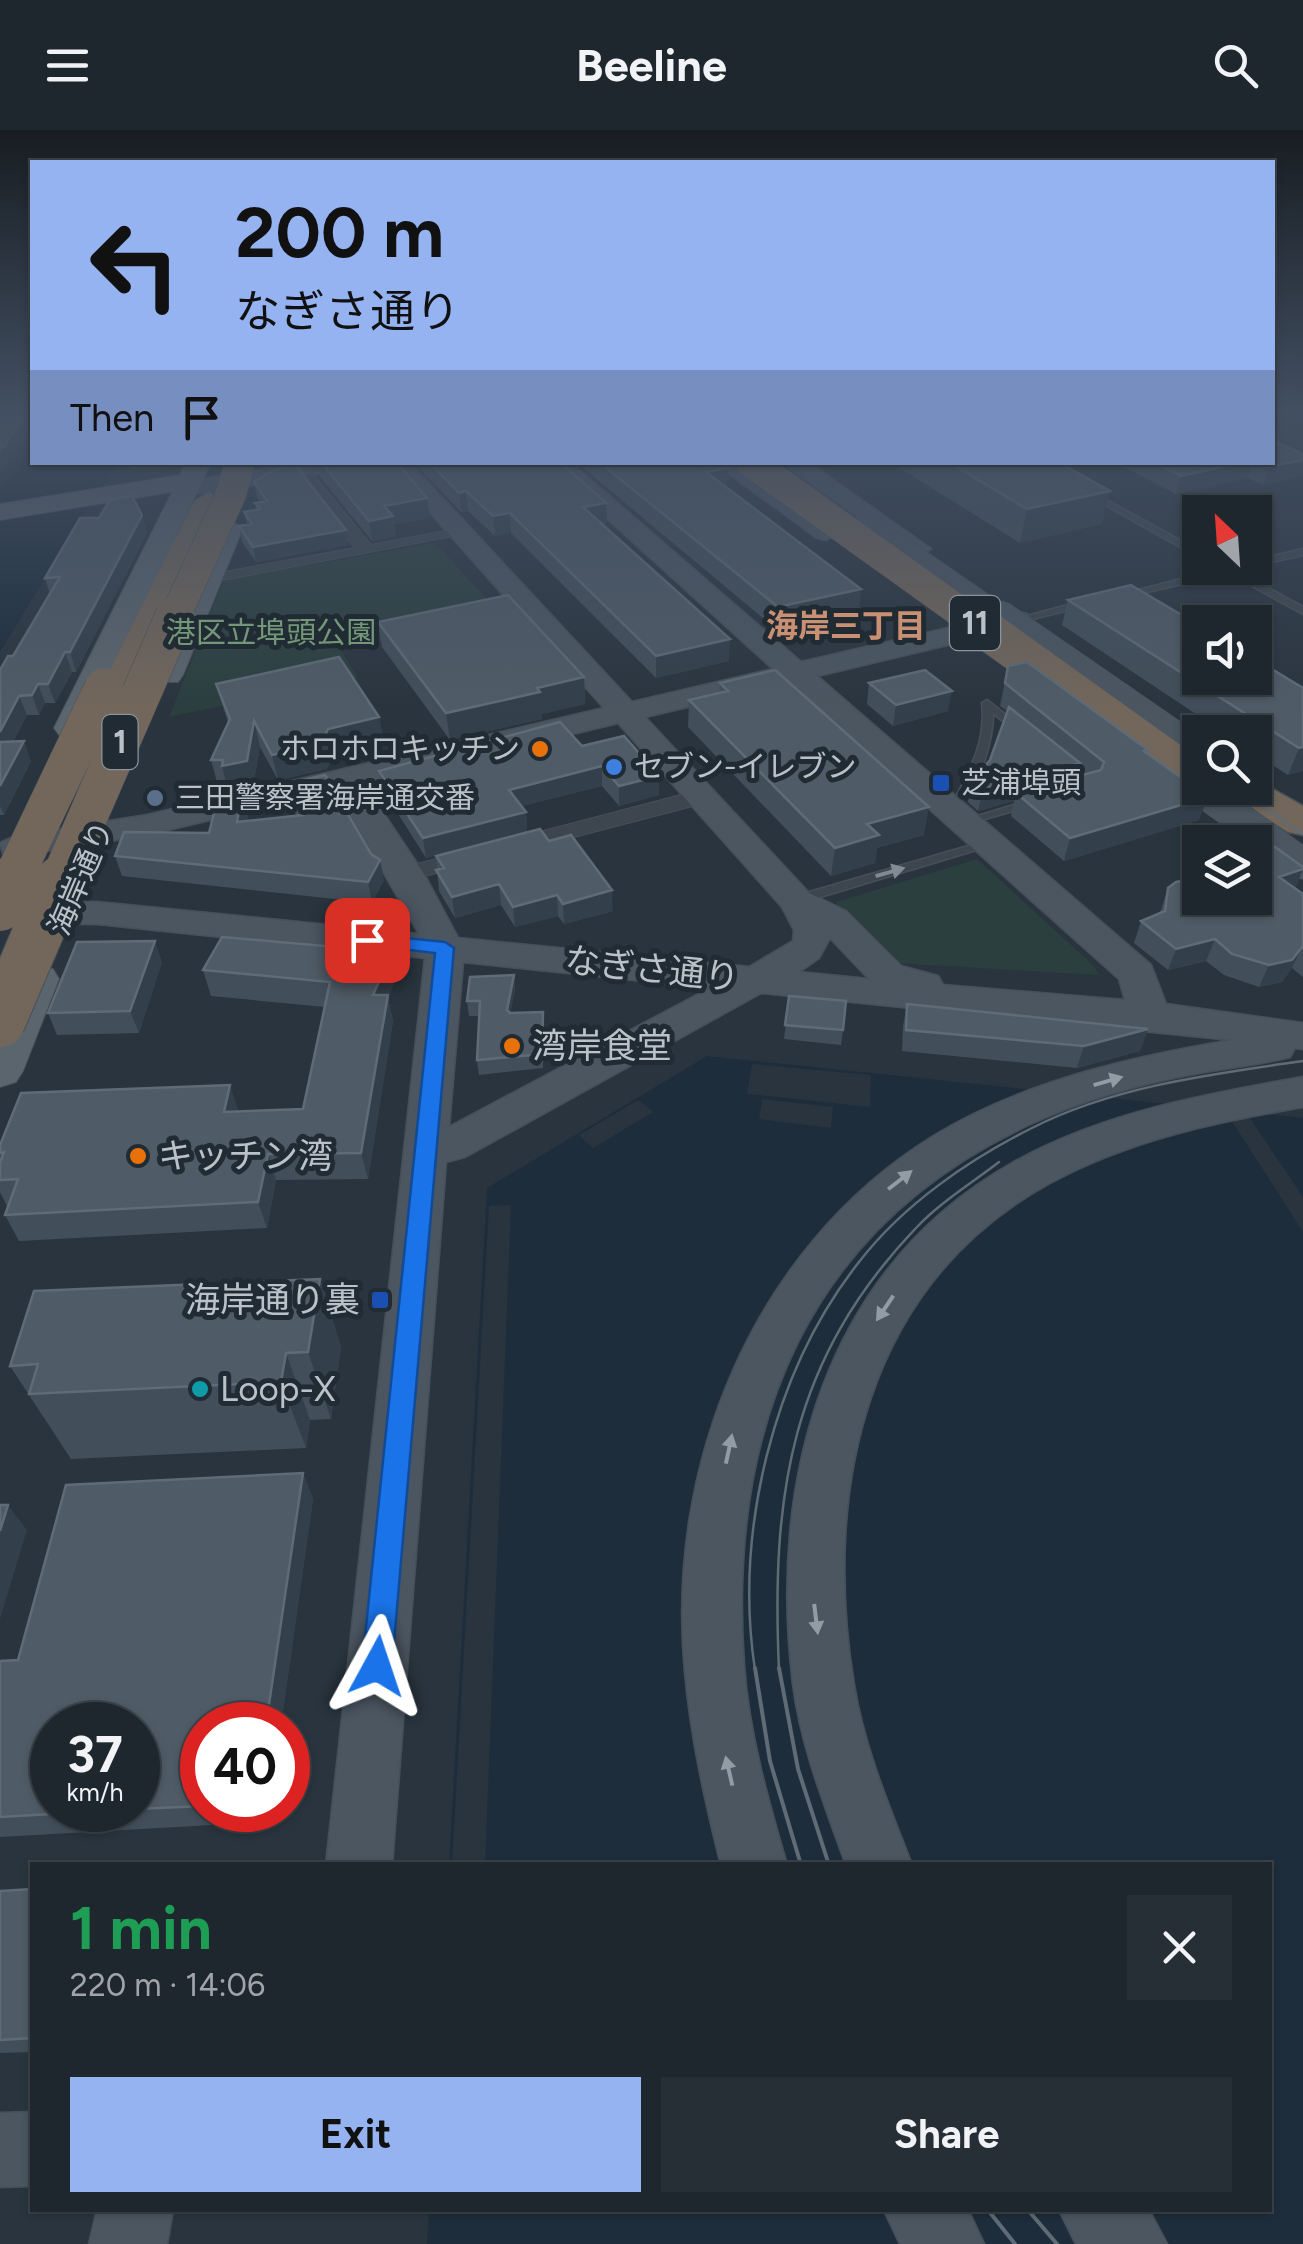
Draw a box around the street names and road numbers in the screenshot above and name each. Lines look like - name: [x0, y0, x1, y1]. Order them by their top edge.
- road number: 11: [950, 596, 1000, 650]
- road number: 1: [102, 715, 138, 769]
- street label: 海岸通り: [40, 815, 121, 940]
- street label: なぎさ通り: [563, 939, 741, 999]

